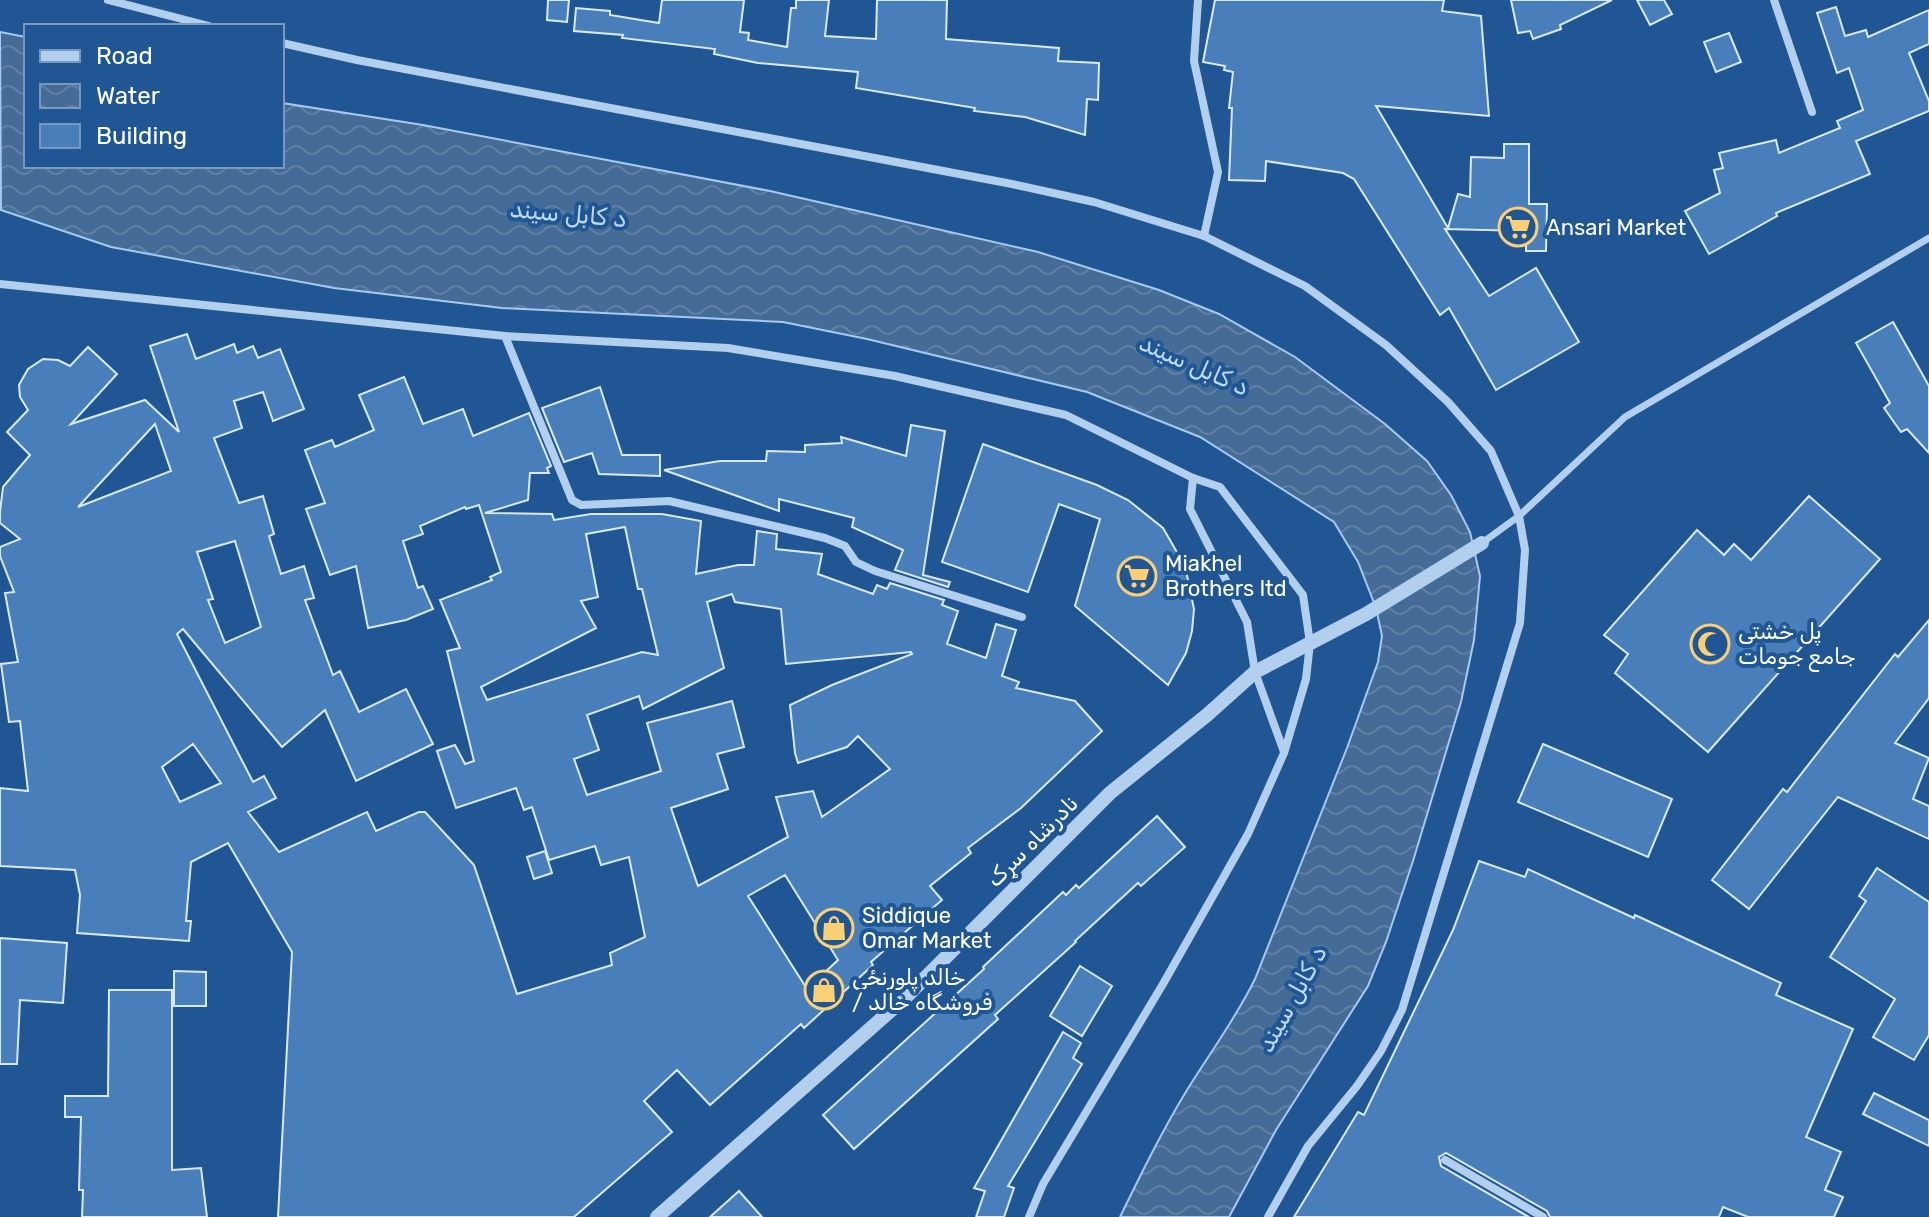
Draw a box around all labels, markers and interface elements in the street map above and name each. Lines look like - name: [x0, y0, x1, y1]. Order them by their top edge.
- legend: [24, 24, 284, 168]
- text: Road: [96, 42, 153, 70]
- text: Water: [96, 82, 160, 110]
- text: Building: [96, 122, 187, 150]
- water label: د کابل سيند: [508, 195, 628, 233]
- supermarket icon: Ansari Market: [1497, 206, 1539, 248]
- place label: Ansari Market: [1546, 214, 1687, 241]
- water label: د کابل سيند: [1135, 328, 1253, 402]
- place label: Miakhel Brothers ltd: [1165, 550, 1287, 602]
- supermarket icon: Miakhel Brothers ltd: [1116, 555, 1158, 597]
- place label: پل خشتی جامع جومات: [1738, 618, 1856, 673]
- mosque icon: پل خشتی جامع جومات: [1689, 623, 1731, 665]
- street label: نادرشاه سړک: [981, 790, 1084, 893]
- place label: Siddique Omar Market: [862, 902, 992, 954]
- shop icon: Siddique Omar Market: [813, 907, 855, 949]
- water label: د کابل سيند: [1251, 941, 1333, 1057]
- place label: خالد پلورنځی / فروشگاه خالد: [852, 964, 992, 1016]
- shop icon: خالد پلورنځی / فروشگاه خالد: [803, 969, 845, 1011]

